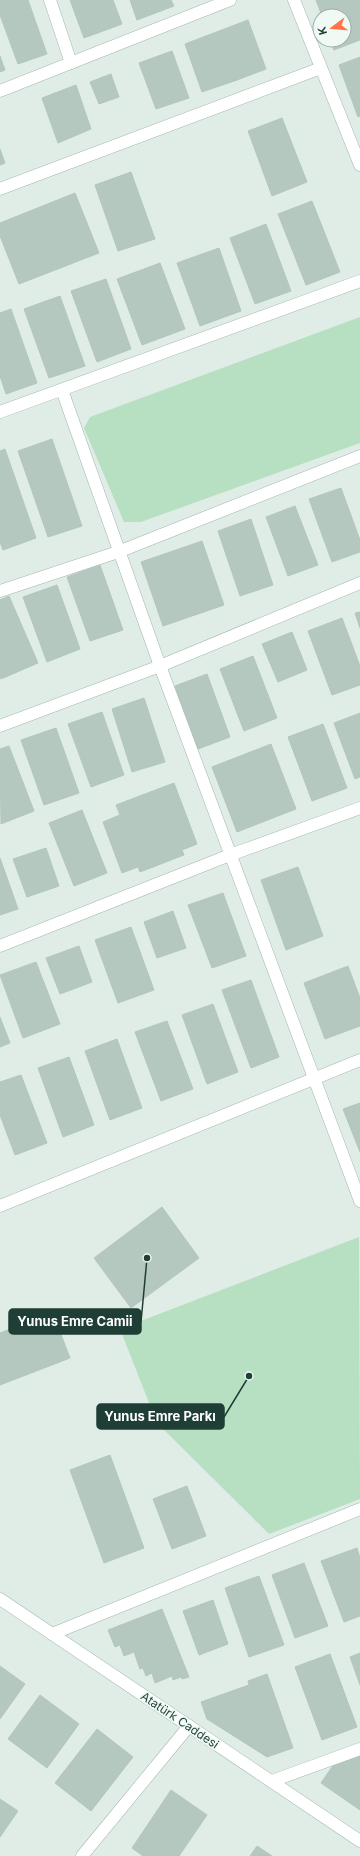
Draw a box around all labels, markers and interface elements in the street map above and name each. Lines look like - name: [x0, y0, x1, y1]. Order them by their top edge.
- north arrow: [312, 8, 352, 48]
- text: K: [315, 25, 330, 36]
- callout: Yunus Emre Camii: [9, 1309, 141, 1334]
- text: Yunus Emre Camii: [17, 1313, 133, 1329]
- callout: Yunus Emre Parkı: [97, 1404, 224, 1429]
- text: Yunus Emre Parkı: [104, 1408, 216, 1424]
- street label: Atatürk Caddesi: [138, 1688, 222, 1752]

